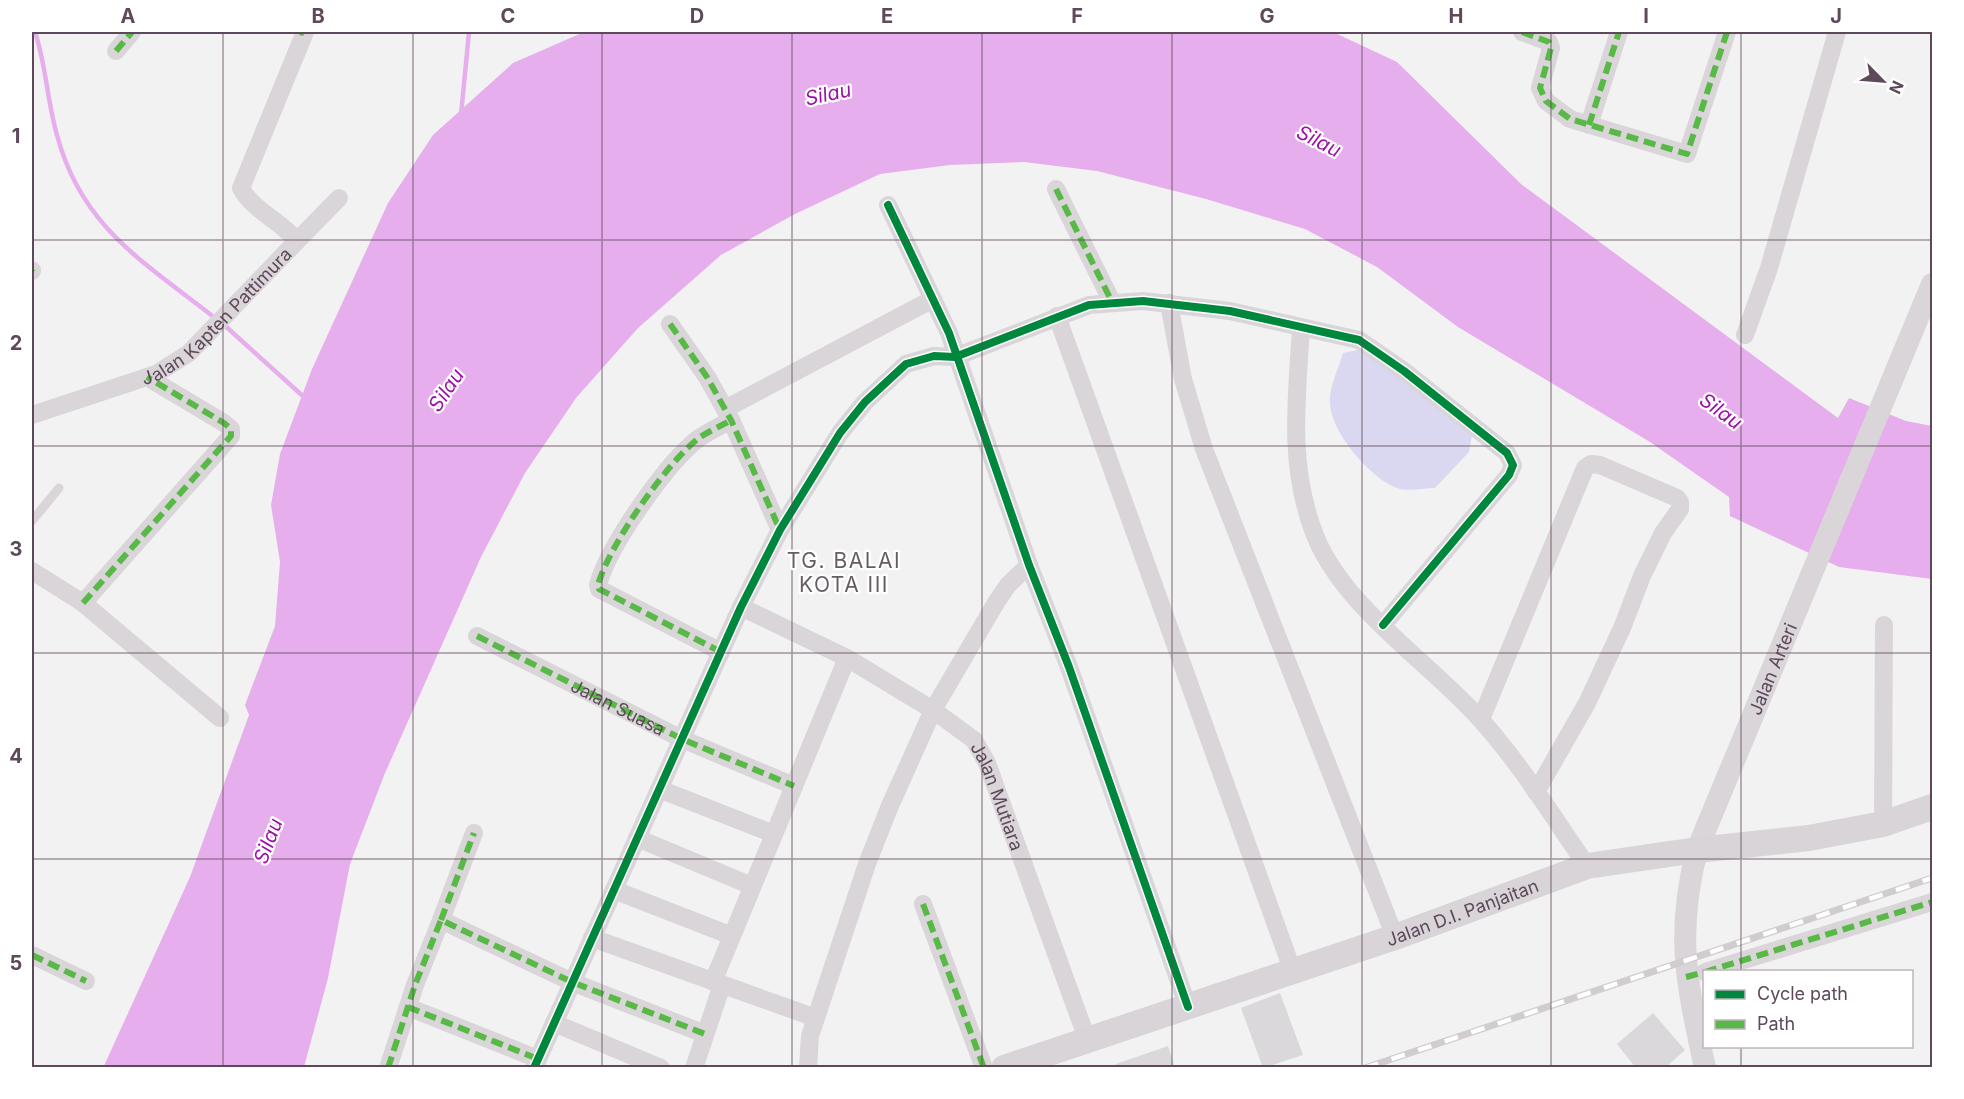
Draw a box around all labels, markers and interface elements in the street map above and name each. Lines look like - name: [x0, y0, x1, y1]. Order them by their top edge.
- text: A: [121, 4, 136, 28]
- text: B: [311, 4, 325, 28]
- text: C: [501, 4, 515, 28]
- text: D: [690, 4, 704, 28]
- text: E: [881, 4, 893, 28]
- text: F: [1071, 4, 1083, 28]
- text: G: [1259, 4, 1275, 28]
- text: H: [1449, 4, 1463, 28]
- text: I: [1643, 4, 1649, 28]
- text: J: [1830, 4, 1842, 28]
- north arrow: [1853, 51, 1913, 111]
- water label: Silau: [803, 77, 853, 111]
- text: N: [1885, 78, 1908, 97]
- water label: Silau: [1293, 120, 1345, 162]
- text: 1: [12, 124, 20, 148]
- street label: Jalan Kapten Pattimura: [139, 243, 295, 389]
- text: 2: [10, 331, 22, 355]
- water label: Silau: [423, 364, 469, 416]
- water label: Silau: [1695, 388, 1747, 435]
- text: 3: [10, 537, 22, 561]
- district label: TG. BALAI KOTA III: [787, 548, 901, 597]
- street label: Jalan Arteri: [1744, 620, 1801, 718]
- street label: Jalan Suasa: [568, 675, 669, 739]
- street label: Jalan Mutiara: [967, 738, 1028, 853]
- text: 4: [9, 744, 23, 768]
- water label: Silau: [248, 815, 288, 867]
- street label: Jalan D.I. Panjaitan: [1383, 874, 1541, 950]
- text: 5: [10, 951, 22, 975]
- legend: [1703, 970, 1913, 1048]
- text: Cycle path: [1757, 983, 1848, 1004]
- text: Path: [1757, 1013, 1795, 1034]

